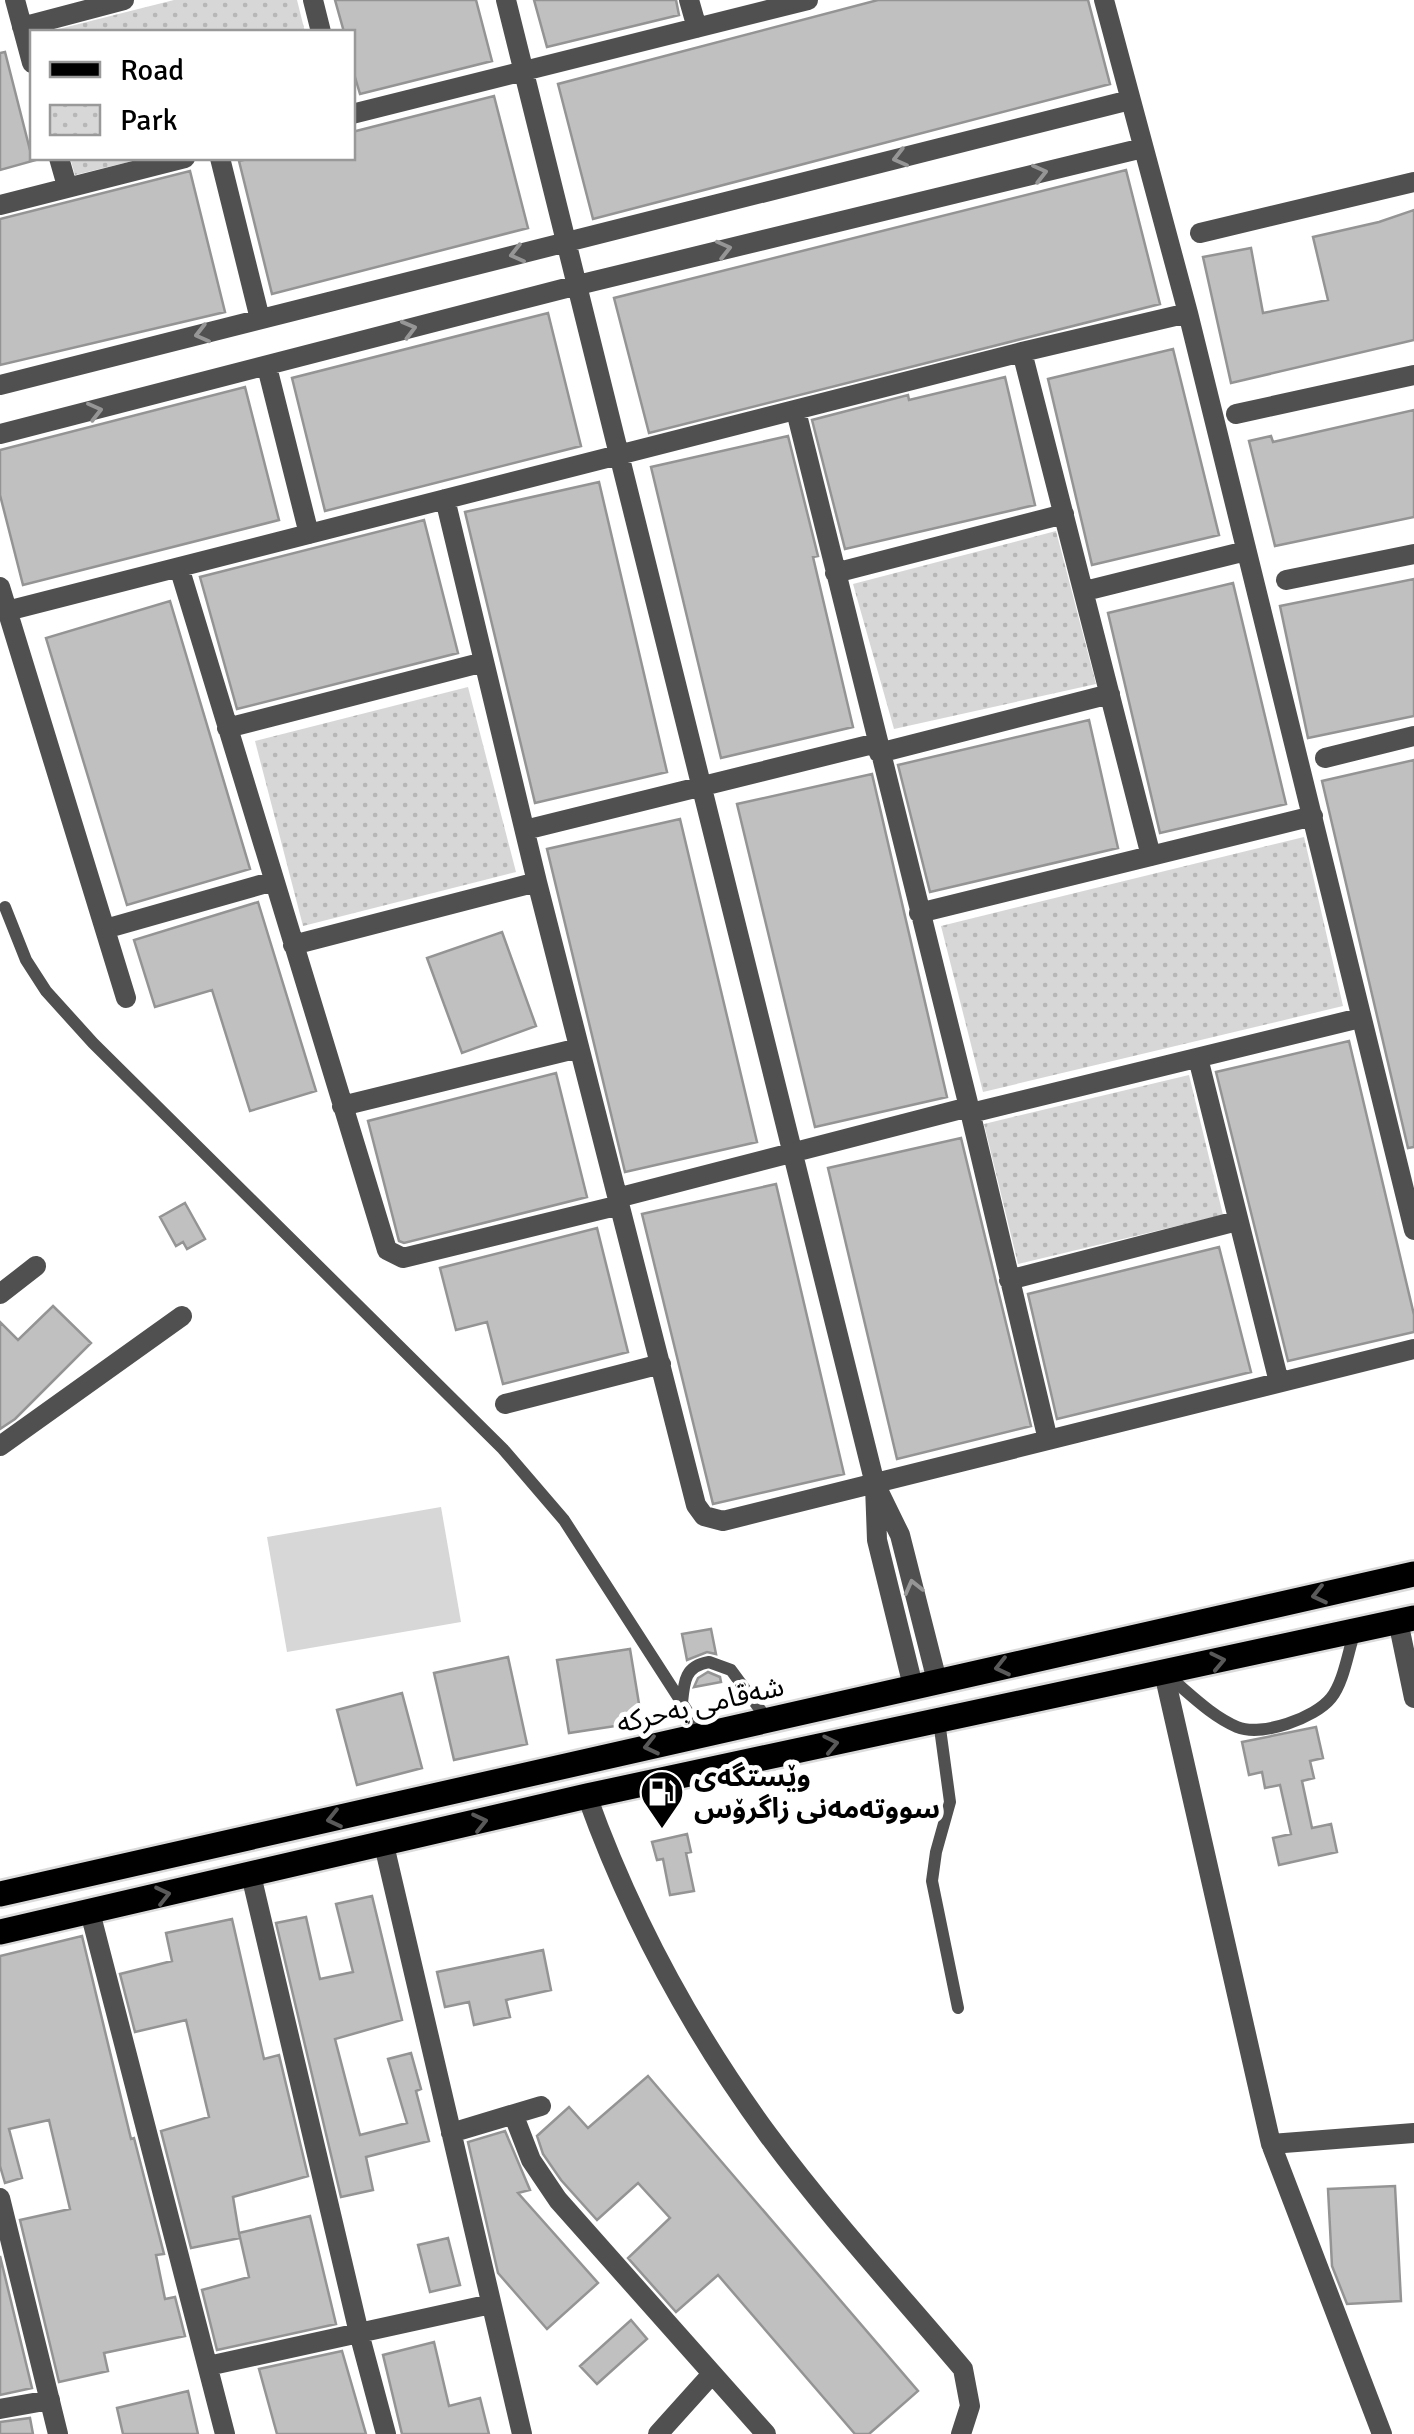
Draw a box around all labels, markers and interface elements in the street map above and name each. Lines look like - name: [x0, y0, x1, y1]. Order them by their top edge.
- legend: [30, 30, 355, 160]
- text: Road: [120, 52, 184, 89]
- text: Park: [120, 102, 178, 139]
- one-way arrow: [892, 146, 909, 167]
- one-way arrow: [1031, 163, 1048, 184]
- one-way arrow: [715, 240, 732, 261]
- one-way arrow: [509, 243, 526, 264]
- one-way arrow: [400, 320, 417, 341]
- one-way arrow: [194, 322, 211, 343]
- one-way arrow: [86, 401, 103, 422]
- one-way arrow: [904, 1579, 925, 1596]
- one-way arrow: [1311, 1583, 1328, 1604]
- one-way arrow: [1209, 1652, 1226, 1673]
- one-way arrow: [994, 1655, 1011, 1676]
- street label: شەقامی بەحرکە: [613, 1669, 787, 1741]
- one-way arrow: [643, 1734, 660, 1755]
- one-way arrow: [823, 1734, 840, 1755]
- place label: وێستگەی سووتەمەنی زاگرۆس: [694, 1760, 940, 1826]
- fuel station icon: وێستگەی سووتەمەنی زاگرۆس: [639, 1769, 685, 1830]
- one-way arrow: [326, 1807, 343, 1828]
- one-way arrow: [471, 1813, 488, 1834]
- one-way arrow: [154, 1886, 171, 1907]

